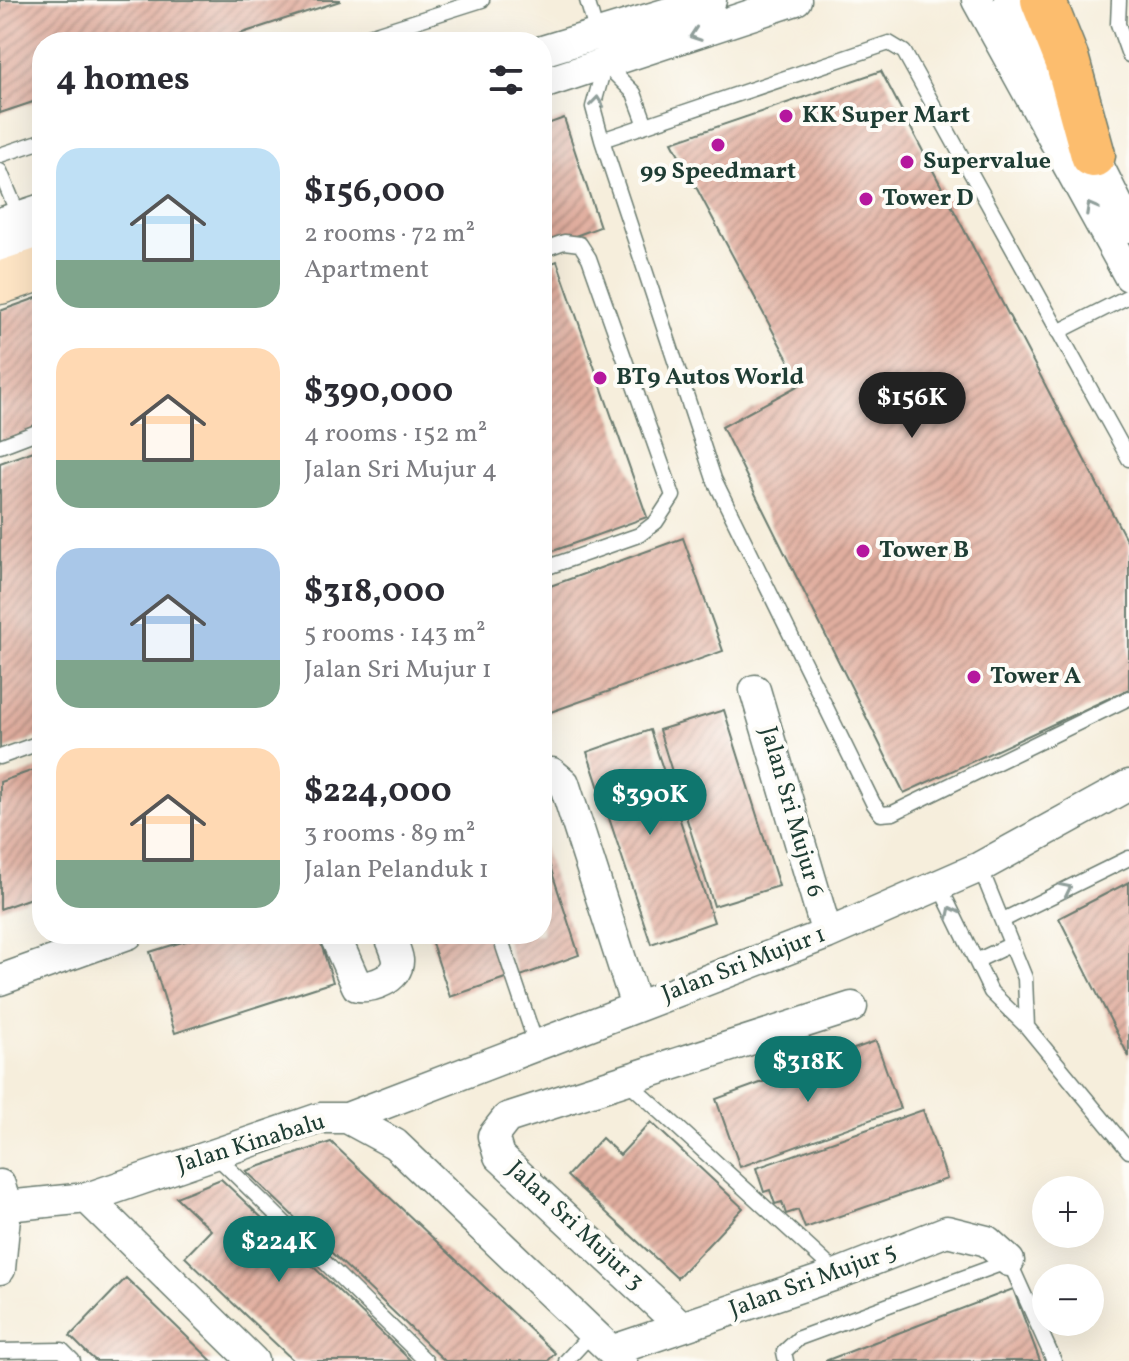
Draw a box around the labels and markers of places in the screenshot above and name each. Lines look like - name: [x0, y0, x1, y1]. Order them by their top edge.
- place label: KK Super Mart: [802, 99, 970, 133]
- marker: KK Super Mart: [777, 107, 795, 125]
- marker: 99 Speedmart: [709, 136, 727, 154]
- place label: Supervalue: [923, 145, 1051, 179]
- marker: Supervalue: [898, 153, 916, 171]
- place label: 99 Speedmart: [640, 155, 796, 189]
- place label: Tower D: [882, 182, 974, 216]
- marker: Tower D: [857, 190, 875, 208]
- place label: BT9 Autos World: [616, 361, 805, 395]
- marker: BT9 Autos World: [591, 369, 609, 387]
- pin: $156K: [856, 372, 968, 440]
- place label: Tower B: [879, 534, 969, 568]
- marker: Tower B: [854, 542, 872, 560]
- place label: Tower A: [990, 660, 1081, 694]
- marker: Tower A: [965, 668, 983, 686]
- pin: $390K: [594, 769, 706, 837]
- pin: $318K: [752, 1036, 864, 1104]
- pin: $224K: [223, 1216, 335, 1284]

